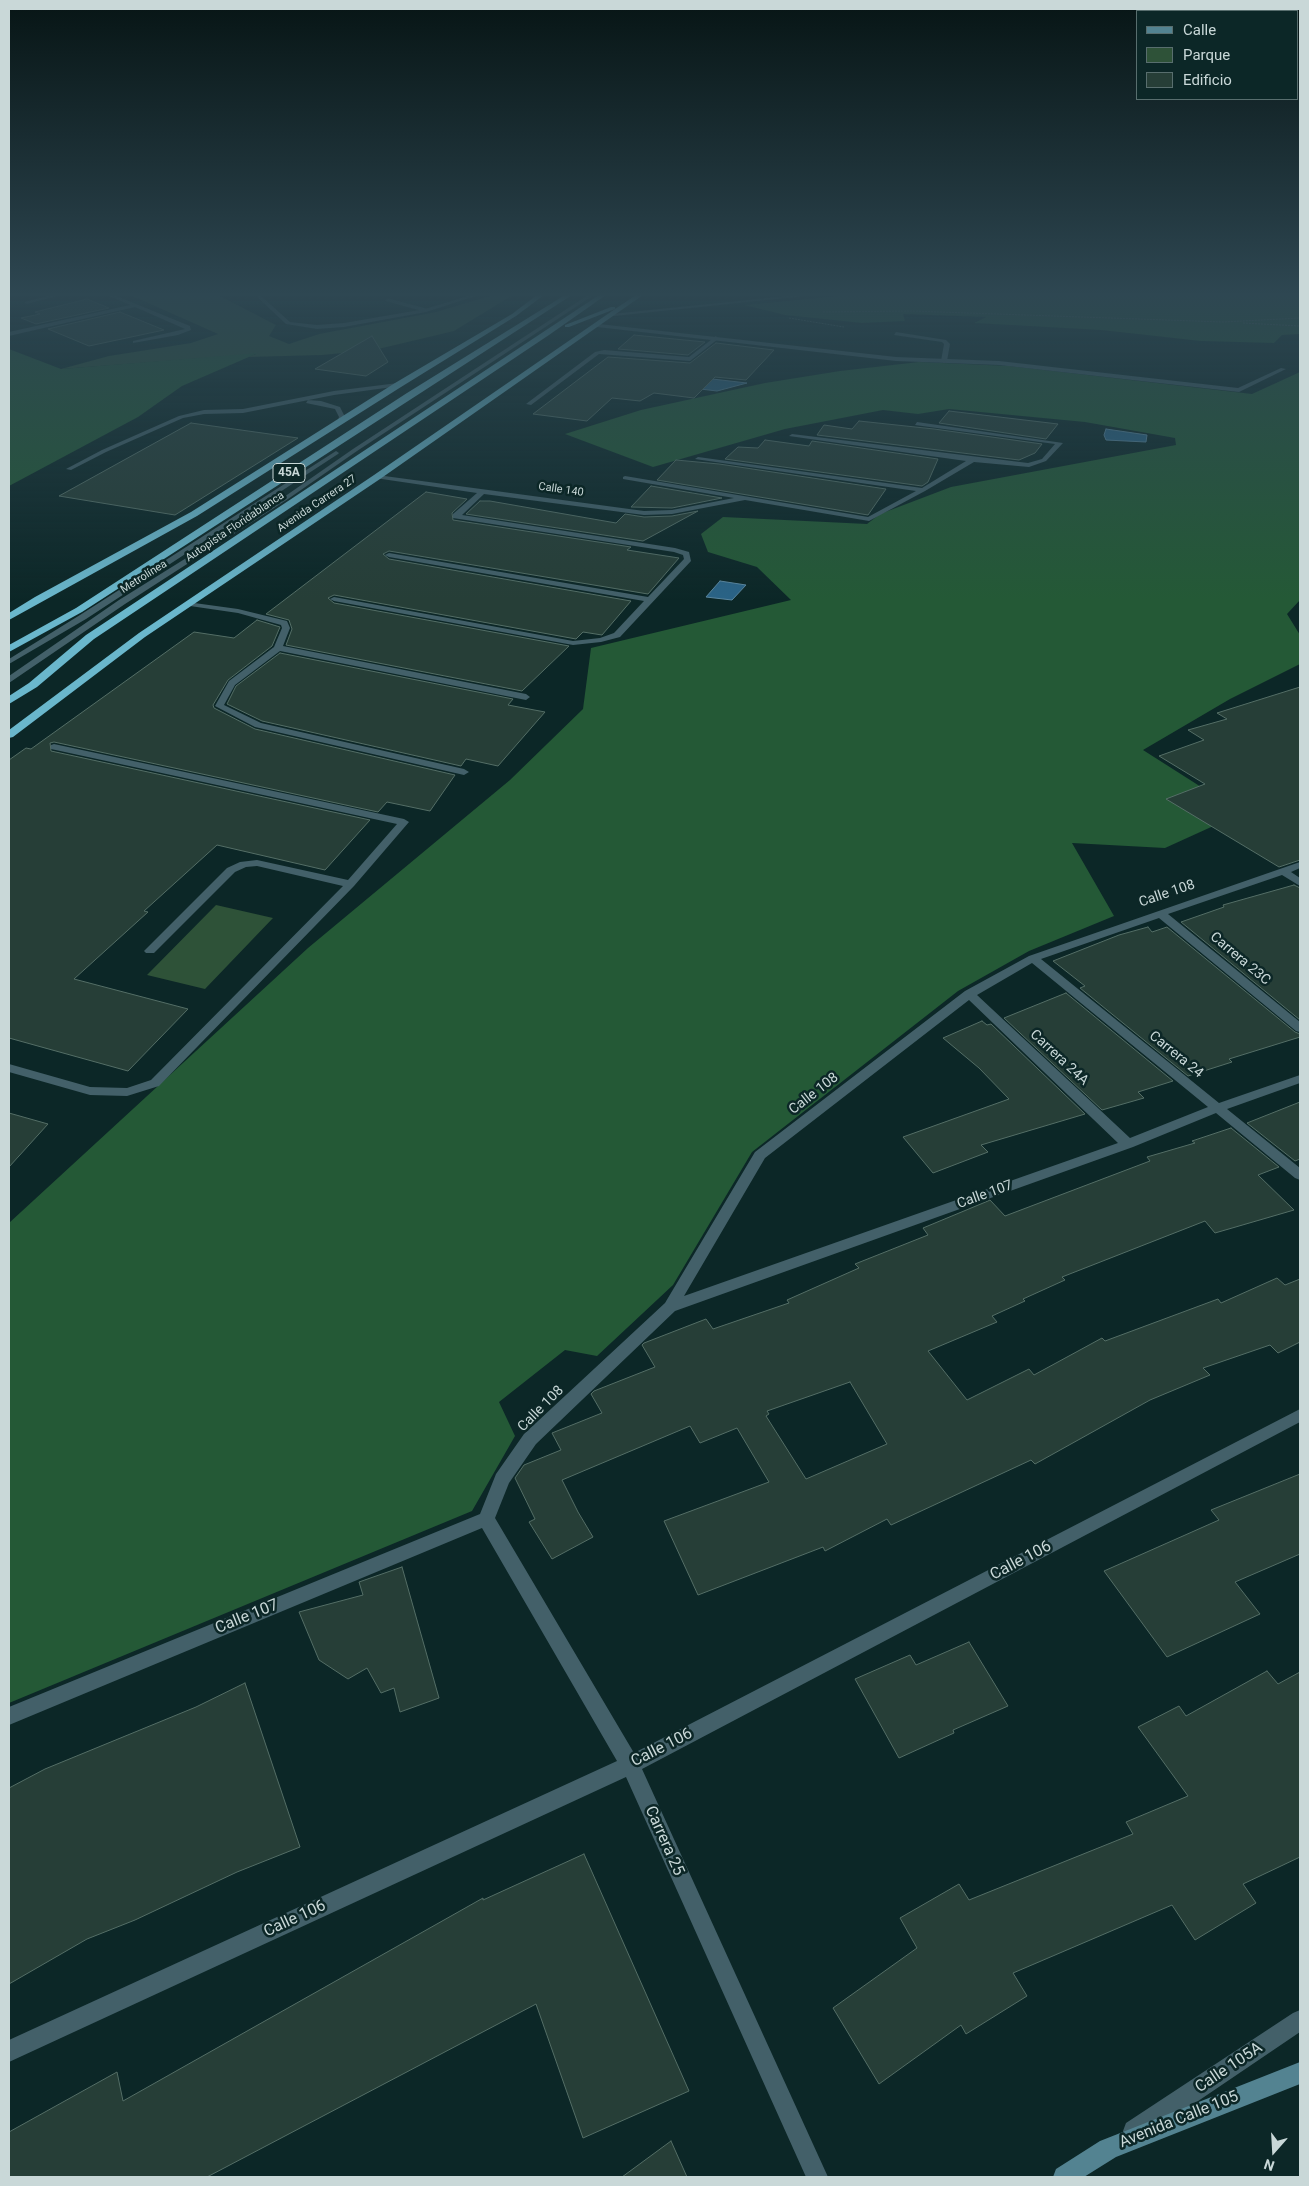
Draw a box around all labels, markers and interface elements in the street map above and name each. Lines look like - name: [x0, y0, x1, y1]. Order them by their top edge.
- legend: [1136, 10, 1299, 100]
- text: Calle: [1183, 21, 1216, 39]
- text: Parque: [1183, 46, 1230, 64]
- text: Edificio: [1183, 71, 1232, 89]
- road number: 45A: [273, 463, 305, 482]
- street label: Avenida Carrera 27: [275, 473, 359, 535]
- street label: Calle 140: [538, 480, 584, 500]
- street label: Autopista Floridablanca: [183, 489, 287, 565]
- street label: Metrolínea: [118, 558, 170, 596]
- street label: Calle 108: [1137, 877, 1197, 911]
- street label: Carrera 23C: [1206, 929, 1274, 989]
- street label: Carrera 24A: [1026, 1027, 1092, 1089]
- street label: Carrera 24: [1146, 1028, 1206, 1082]
- street label: Calle 108: [786, 1070, 842, 1118]
- street label: Calle 107: [955, 1177, 1015, 1213]
- street label: Calle 108: [515, 1383, 567, 1435]
- street label: Calle 106: [987, 1537, 1055, 1585]
- street label: Calle 107: [213, 1596, 281, 1638]
- street label: Calle 106: [628, 1724, 696, 1772]
- street label: Carrera 25: [640, 1803, 688, 1879]
- street label: Calle 106: [261, 1896, 329, 1942]
- street label: Calle 105A: [1192, 2039, 1266, 2097]
- street label: Avenida Calle 105: [1117, 2087, 1241, 2153]
- north arrow: [1249, 2126, 1299, 2176]
- text: N: [1262, 2156, 1276, 2174]

